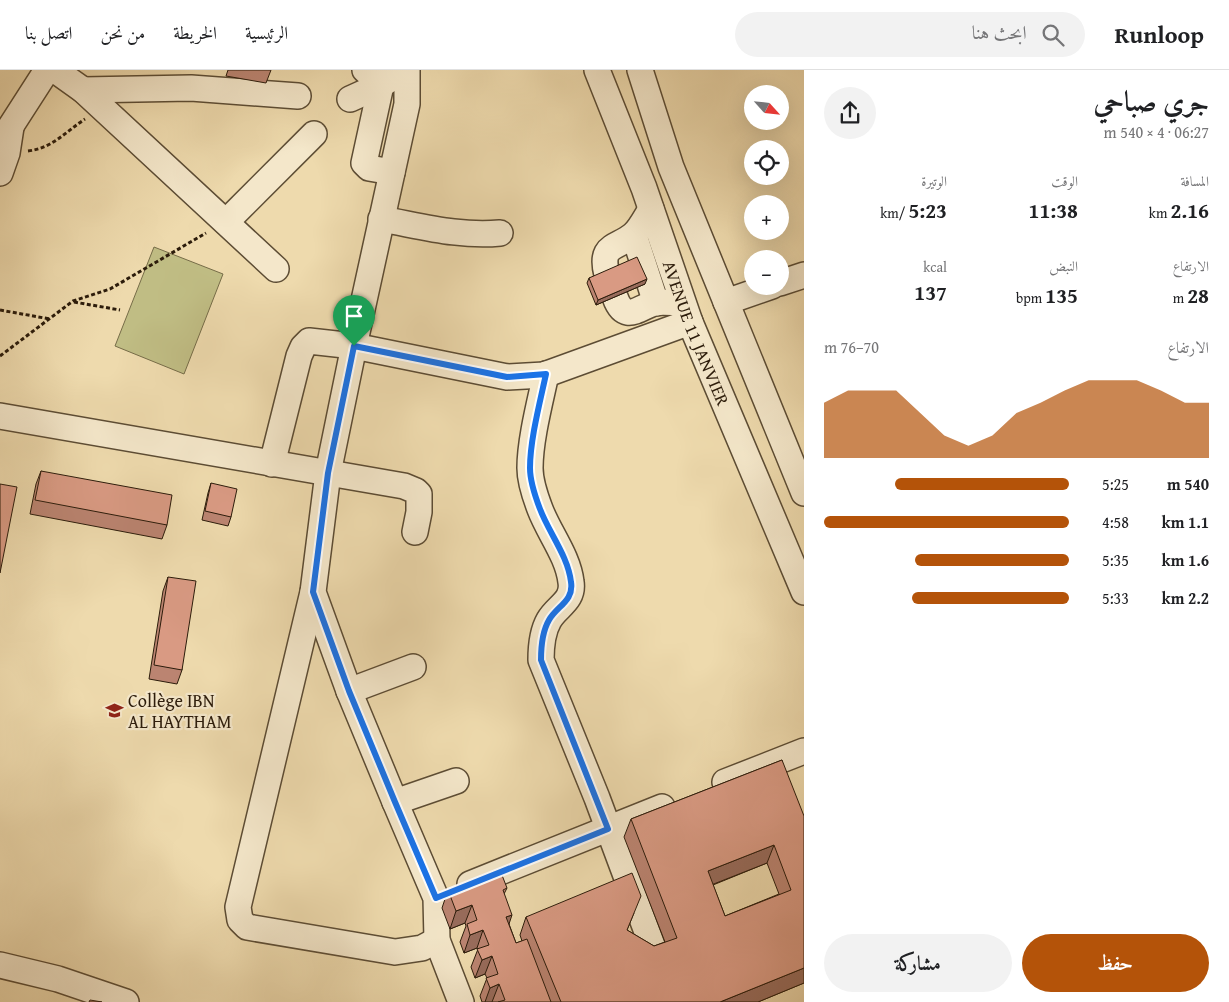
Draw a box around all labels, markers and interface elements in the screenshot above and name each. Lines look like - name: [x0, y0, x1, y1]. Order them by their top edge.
- search box: [735, 12, 1085, 57]
- text: Runloop: [1115, 17, 1204, 52]
- text: ابحث هنا: [972, 18, 1027, 46]
- text: اتصل بنا: [25, 19, 72, 46]
- text: من نحن: [100, 19, 145, 46]
- text: الخريطة: [173, 19, 217, 46]
- text: الرئيسية: [245, 19, 288, 46]
- icon: search: [1039, 21, 1067, 49]
- text: جري صباحي: [1093, 80, 1209, 121]
- north arrow: [744, 85, 789, 130]
- map controls: [744, 85, 789, 295]
- button: share: [824, 87, 876, 139]
- text: 06:27 · 4 × 540 m: [1104, 120, 1209, 144]
- button: locate: [744, 140, 789, 185]
- text: الوتيرة: [921, 171, 947, 191]
- text: الوقت: [1051, 171, 1078, 191]
- text: المسافة: [1180, 171, 1209, 191]
- button: +: [744, 195, 789, 240]
- text: 5:23: [908, 195, 947, 226]
- text: 11:38: [1029, 195, 1078, 226]
- text: 2.16: [1170, 195, 1209, 226]
- text: /km: [880, 203, 908, 223]
- text: km: [1149, 203, 1170, 223]
- button: −: [744, 250, 789, 295]
- text: النبض: [1049, 256, 1078, 276]
- text: الارتفاع: [1173, 256, 1209, 276]
- street label: AVENUE 11 JANVIER: [656, 257, 737, 410]
- text: kcal: [923, 257, 947, 277]
- text: 137: [914, 277, 947, 308]
- text: 135: [1045, 280, 1078, 311]
- text: 28: [1187, 280, 1209, 311]
- text: bpm: [1016, 288, 1045, 308]
- text: m: [1173, 288, 1187, 308]
- pin: [333, 295, 375, 346]
- icon: arrive: [340, 302, 368, 330]
- text: 70–76 m: [824, 335, 879, 359]
- text: الارتفاع: [1167, 335, 1209, 359]
- text: 5:25: [1102, 472, 1129, 496]
- text: 540 m: [1167, 472, 1209, 496]
- text: 4:58: [1102, 510, 1129, 534]
- text: 1.1 km: [1162, 510, 1209, 534]
- text: 5:35: [1102, 548, 1129, 572]
- text: 1.6 km: [1162, 548, 1209, 572]
- text: 5:33: [1102, 586, 1129, 610]
- text: 2.2 km: [1162, 586, 1209, 610]
- place label: Collège IBN AL HAYTHAM: [128, 687, 232, 735]
- school or university icon: Collège IBN AL HAYTHAM: [104, 700, 124, 720]
- button: مشاركة: [824, 934, 1012, 992]
- button: حفظ: [1022, 934, 1209, 992]

